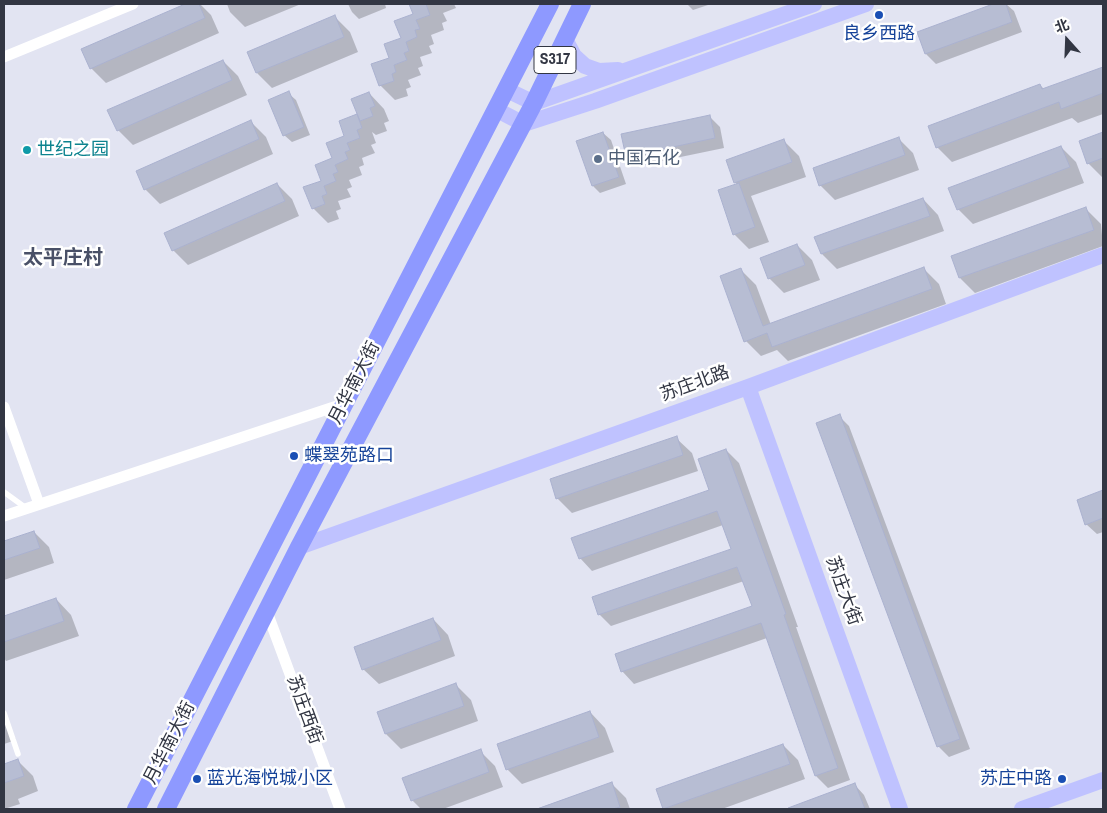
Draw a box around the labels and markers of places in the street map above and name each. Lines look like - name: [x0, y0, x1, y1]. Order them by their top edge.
- marker: 良乡西路: [873, 9, 885, 21]
- place label: 良乡西路: [843, 23, 915, 45]
- place label: 世纪之园: [37, 139, 109, 161]
- marker: 世纪之园: [21, 144, 33, 156]
- place label: 中国石化: [608, 148, 680, 170]
- marker: 中国石化: [592, 153, 604, 165]
- place label: 蝶翠苑路口: [304, 445, 394, 467]
- marker: 蝶翠苑路口: [288, 450, 300, 462]
- place label: 蓝光海悦城小区: [207, 768, 333, 790]
- place label: 苏庄中路: [980, 768, 1052, 790]
- marker: 蓝光海悦城小区: [191, 773, 203, 785]
- marker: 苏庄中路: [1056, 773, 1068, 785]

